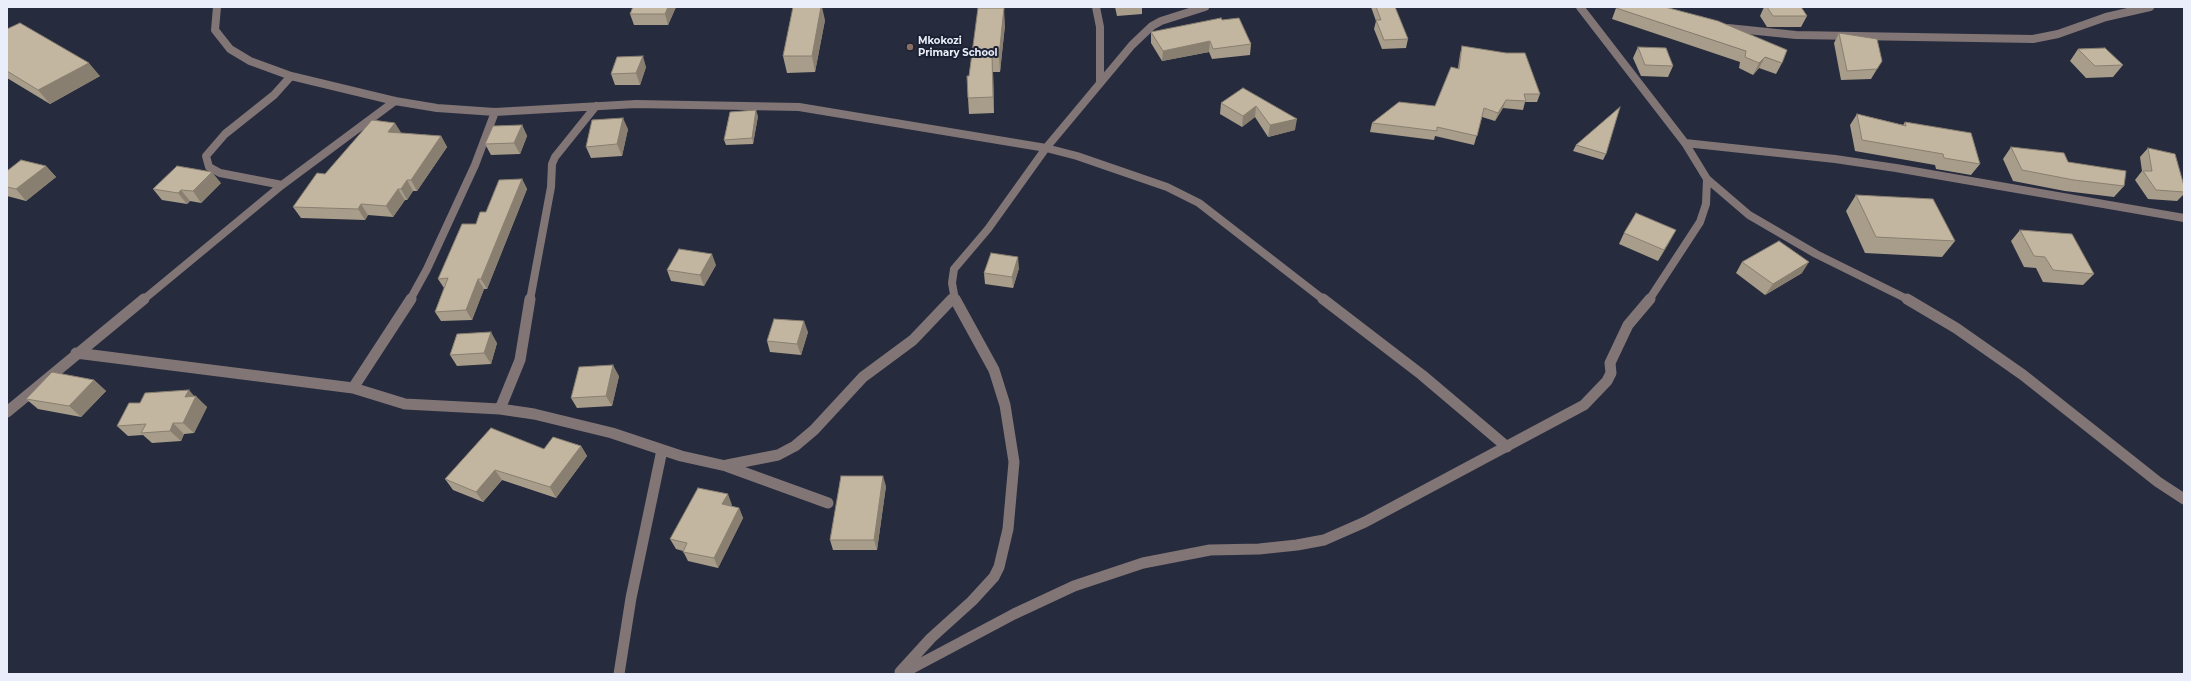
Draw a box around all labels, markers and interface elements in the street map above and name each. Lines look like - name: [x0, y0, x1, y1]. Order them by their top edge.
- place label: Mkokozi Primary School: [918, 35, 998, 58]
- marker: Mkokozi Primary School: [905, 42, 915, 52]

